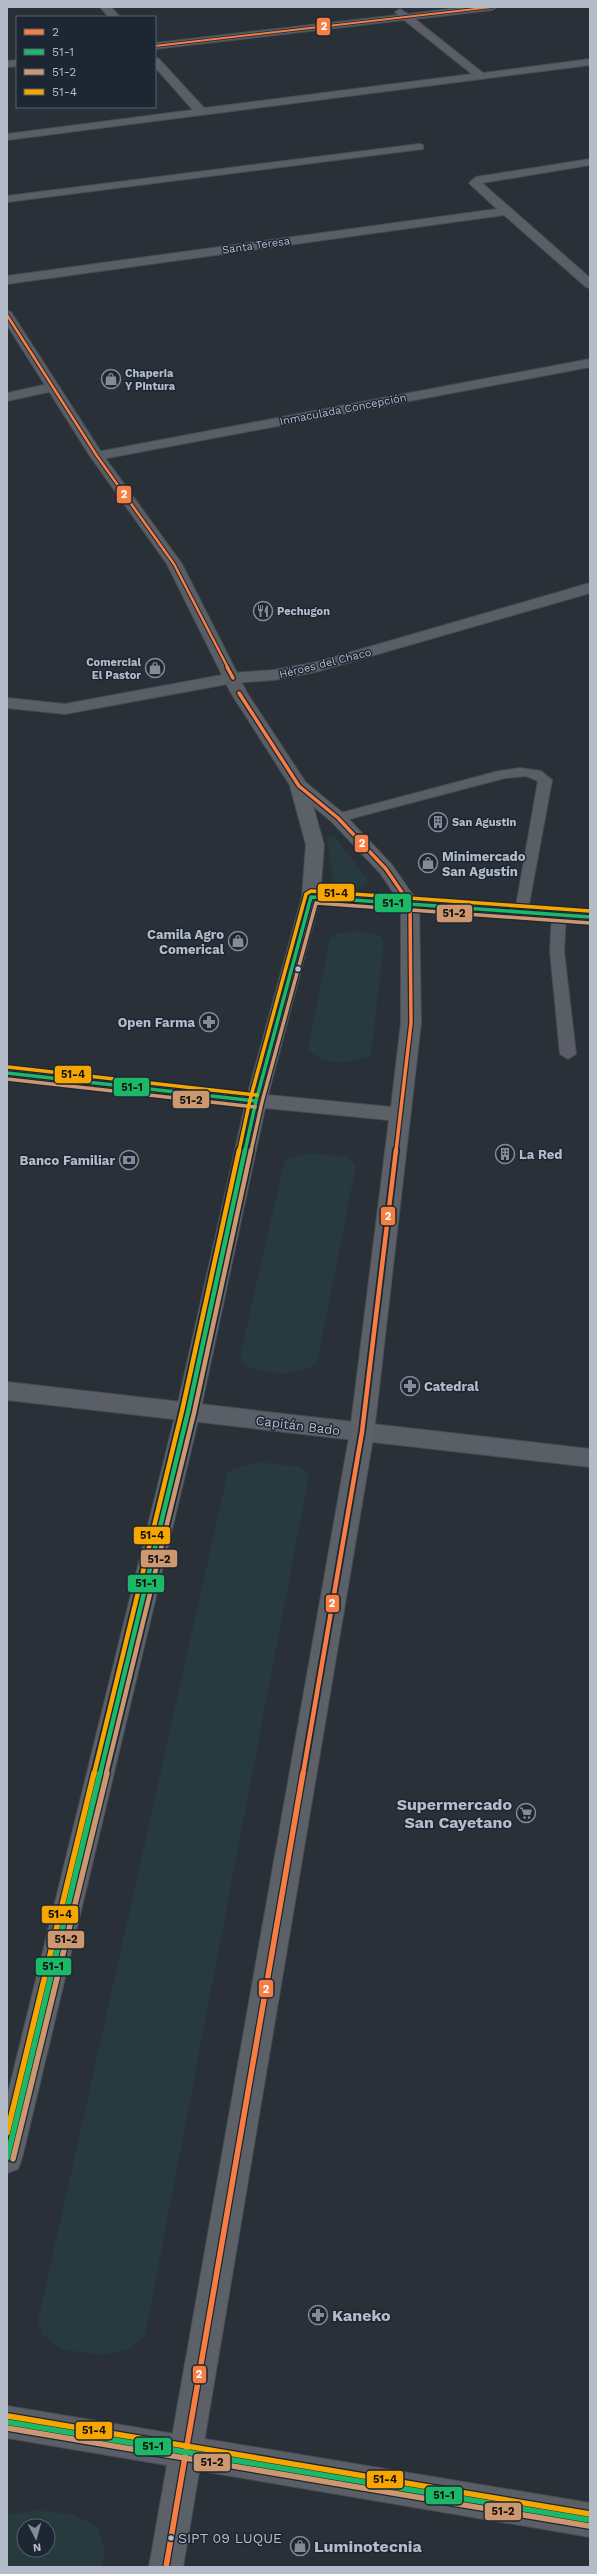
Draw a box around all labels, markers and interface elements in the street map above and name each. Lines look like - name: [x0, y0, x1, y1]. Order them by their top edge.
- legend: [16, 16, 156, 108]
- line badge: 2: [316, 17, 331, 36]
- text: 2: [321, 20, 328, 33]
- text: 2: [52, 25, 59, 39]
- text: 51-1: [52, 45, 74, 59]
- text: 51-2: [52, 65, 76, 79]
- text: 51-4: [52, 85, 77, 99]
- street label: Santa Teresa: [221, 234, 291, 257]
- place label: Chaperia Y Pintura: [125, 367, 176, 393]
- shop icon: Chaperia Y Pintura: [100, 368, 122, 390]
- street label: Inmaculada Concepción: [279, 391, 408, 428]
- line badge: 2: [116, 485, 132, 504]
- text: 2: [121, 488, 128, 501]
- restaurant icon: Pechugon: [252, 600, 274, 622]
- place label: Pechugon: [277, 605, 330, 618]
- street label: Héroes del Chaco: [278, 646, 373, 681]
- place label: Comercial El Pastor: [86, 656, 141, 682]
- shop icon: Comercial El Pastor: [144, 657, 166, 679]
- building icon: San Agustin: [427, 811, 449, 833]
- place label: San Agustin: [452, 816, 516, 829]
- line badge: 2: [354, 834, 369, 853]
- text: 2: [359, 837, 366, 850]
- place label: Minimercado San Agustín: [442, 849, 526, 879]
- shop icon: Minimercado San Agustín: [417, 852, 439, 874]
- line badge: 51-4: [317, 883, 355, 902]
- text: 51-4: [324, 887, 348, 900]
- line badge: 51-1: [374, 893, 412, 913]
- text: 51-1: [382, 897, 404, 910]
- line badge: 51-2: [436, 904, 473, 923]
- text: 51-2: [442, 907, 466, 920]
- place label: Camila Agro Comerical: [147, 927, 225, 957]
- shop icon: Camila Agro Comerical: [227, 930, 249, 952]
- unlabelled marker: [293, 964, 303, 974]
- pharmacy icon: Open Farma: [198, 1011, 220, 1033]
- place label: Open Farma: [118, 1015, 195, 1030]
- line badge: 51-4: [54, 1065, 92, 1084]
- text: 51-4: [61, 1068, 85, 1081]
- line badge: 51-1: [113, 1077, 150, 1097]
- text: 51-1: [121, 1081, 143, 1094]
- line badge: 51-2: [172, 1090, 210, 1109]
- text: 51-2: [179, 1094, 203, 1107]
- building icon: La Red: [494, 1143, 516, 1165]
- place label: La Red: [519, 1147, 563, 1162]
- bank icon: Banco Familiar: [118, 1149, 140, 1171]
- place label: Banco Familiar: [20, 1153, 115, 1168]
- line badge: 2: [380, 1206, 396, 1226]
- text: 2: [385, 1210, 392, 1223]
- pharmacy icon: Catedral: [399, 1375, 421, 1397]
- place label: Catedral: [424, 1379, 480, 1394]
- street label: Capitán Bado: [255, 1413, 341, 1438]
- line badge: 51-4: [133, 1526, 171, 1545]
- text: 51-4: [140, 1529, 164, 1542]
- line badge: 51-2: [140, 1549, 178, 1568]
- text: 51-2: [147, 1553, 171, 1566]
- line badge: 51-1: [127, 1574, 165, 1593]
- text: 51-1: [135, 1577, 157, 1590]
- line badge: 2: [325, 1594, 340, 1613]
- text: 2: [329, 1597, 336, 1610]
- place label: Supermercado San Cayetano: [397, 1795, 512, 1832]
- supermarket icon: Supermercado San Cayetano: [515, 1802, 537, 1824]
- line badge: 51-4: [41, 1905, 79, 1924]
- text: 51-4: [48, 1908, 72, 1921]
- line badge: 51-2: [47, 1930, 85, 1949]
- text: 51-2: [54, 1933, 78, 1946]
- line badge: 51-1: [35, 1957, 72, 1976]
- text: 51-1: [42, 1960, 64, 1973]
- line badge: 2: [258, 1979, 274, 1998]
- text: 2: [263, 1983, 270, 1996]
- pharmacy icon: Kaneko: [307, 2304, 329, 2326]
- place label: Kaneko: [332, 2306, 391, 2325]
- line badge: 2: [192, 2365, 207, 2384]
- text: 2: [196, 2368, 203, 2381]
- line badge: 51-4: [75, 2421, 113, 2440]
- text: 51-4: [82, 2424, 106, 2437]
- line badge: 51-1: [134, 2437, 172, 2456]
- text: 51-1: [142, 2440, 164, 2453]
- line badge: 51-2: [193, 2453, 231, 2472]
- text: 51-2: [200, 2456, 224, 2469]
- line badge: 51-4: [366, 2470, 404, 2489]
- text: 51-4: [373, 2473, 397, 2486]
- line badge: 51-1: [425, 2486, 463, 2505]
- text: 51-1: [433, 2489, 455, 2502]
- line badge: 51-2: [484, 2502, 522, 2521]
- text: 51-2: [491, 2505, 515, 2518]
- north arrow: [16, 2518, 56, 2558]
- place label: SIPT 09 LUQUE: [178, 2530, 282, 2546]
- marker: SIPT 09 LUQUE: [166, 2533, 176, 2543]
- shop icon: Luminotecnia: [289, 2535, 311, 2557]
- place label: Luminotecnia: [314, 2537, 423, 2556]
- text: N: [32, 2541, 42, 2554]

